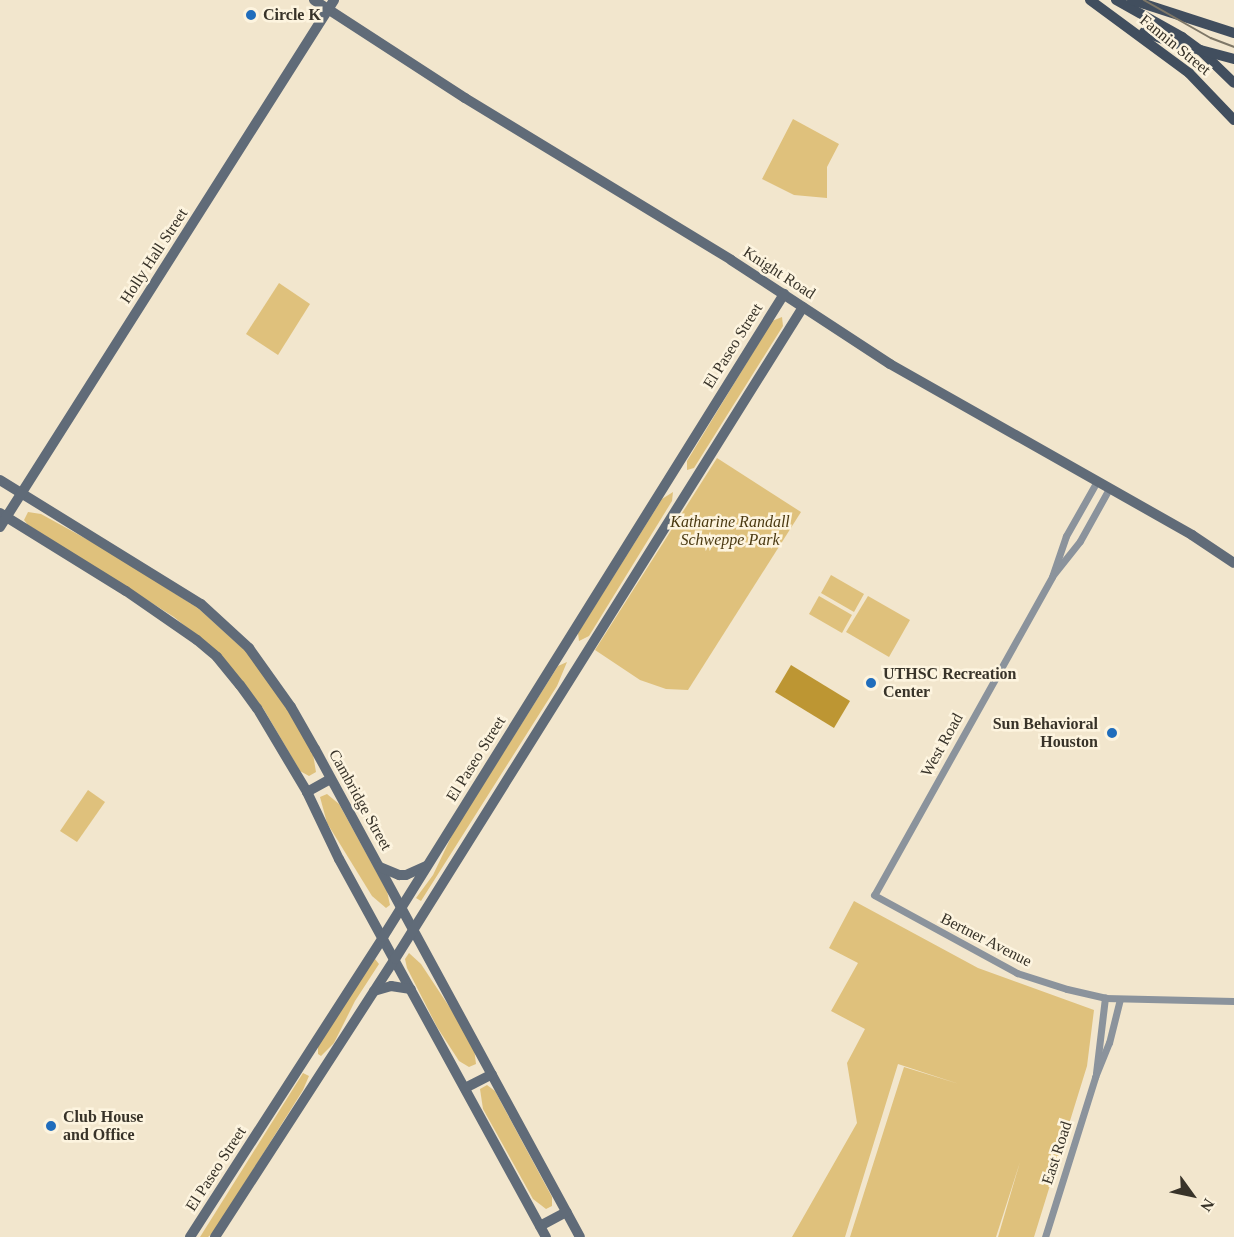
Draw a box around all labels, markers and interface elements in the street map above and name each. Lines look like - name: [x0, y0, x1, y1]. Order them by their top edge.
- place label: Circle K: [263, 5, 321, 25]
- marker: Circle K: [244, 8, 258, 22]
- street label: Fannin Street: [1136, 11, 1214, 79]
- street label: Holly Hall Street: [116, 205, 192, 307]
- street label: Knight Road: [739, 243, 819, 303]
- street label: El Paseo Street: [699, 300, 767, 392]
- park label: Katharine Randall Schweppe Park: [670, 512, 790, 550]
- place label: UTHSC Recreation Center: [883, 664, 1016, 702]
- marker: UTHSC Recreation Center: [864, 676, 878, 690]
- street label: West Road: [917, 710, 967, 780]
- street label: El Paseo Street: [442, 713, 510, 805]
- place label: Sun Behavioral Houston: [993, 714, 1098, 752]
- marker: Sun Behavioral Houston: [1103, 724, 1121, 742]
- street label: Cambridge Street: [324, 746, 396, 854]
- street label: Bertner Avenue: [937, 909, 1035, 971]
- place label: Club House and Office: [63, 1107, 143, 1145]
- marker: Club House and Office: [44, 1119, 58, 1133]
- street label: East Road: [1038, 1119, 1076, 1187]
- street label: El Paseo Street: [182, 1123, 250, 1215]
- north arrow: [1162, 1165, 1222, 1225]
- text: N: [1197, 1196, 1218, 1215]

